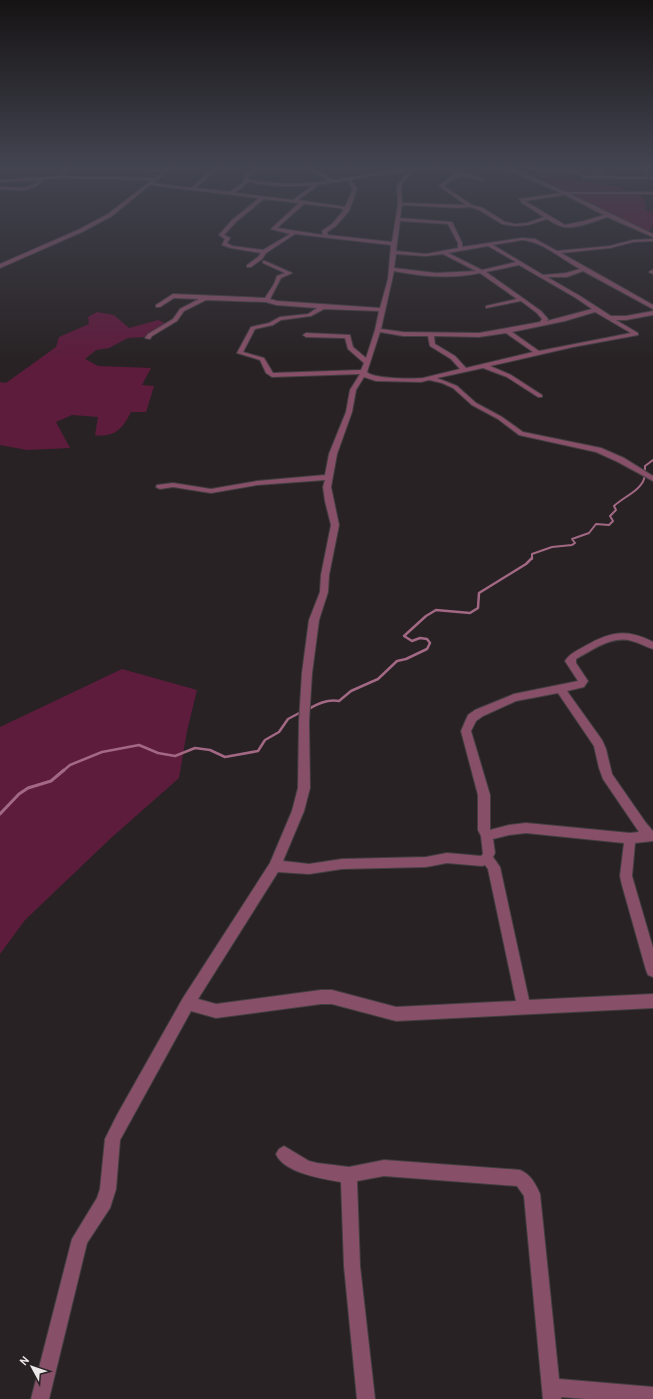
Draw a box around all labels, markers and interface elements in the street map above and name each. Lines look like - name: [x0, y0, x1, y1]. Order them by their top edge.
- north arrow: [12, 1347, 52, 1387]
- text: N: [17, 1354, 33, 1369]

